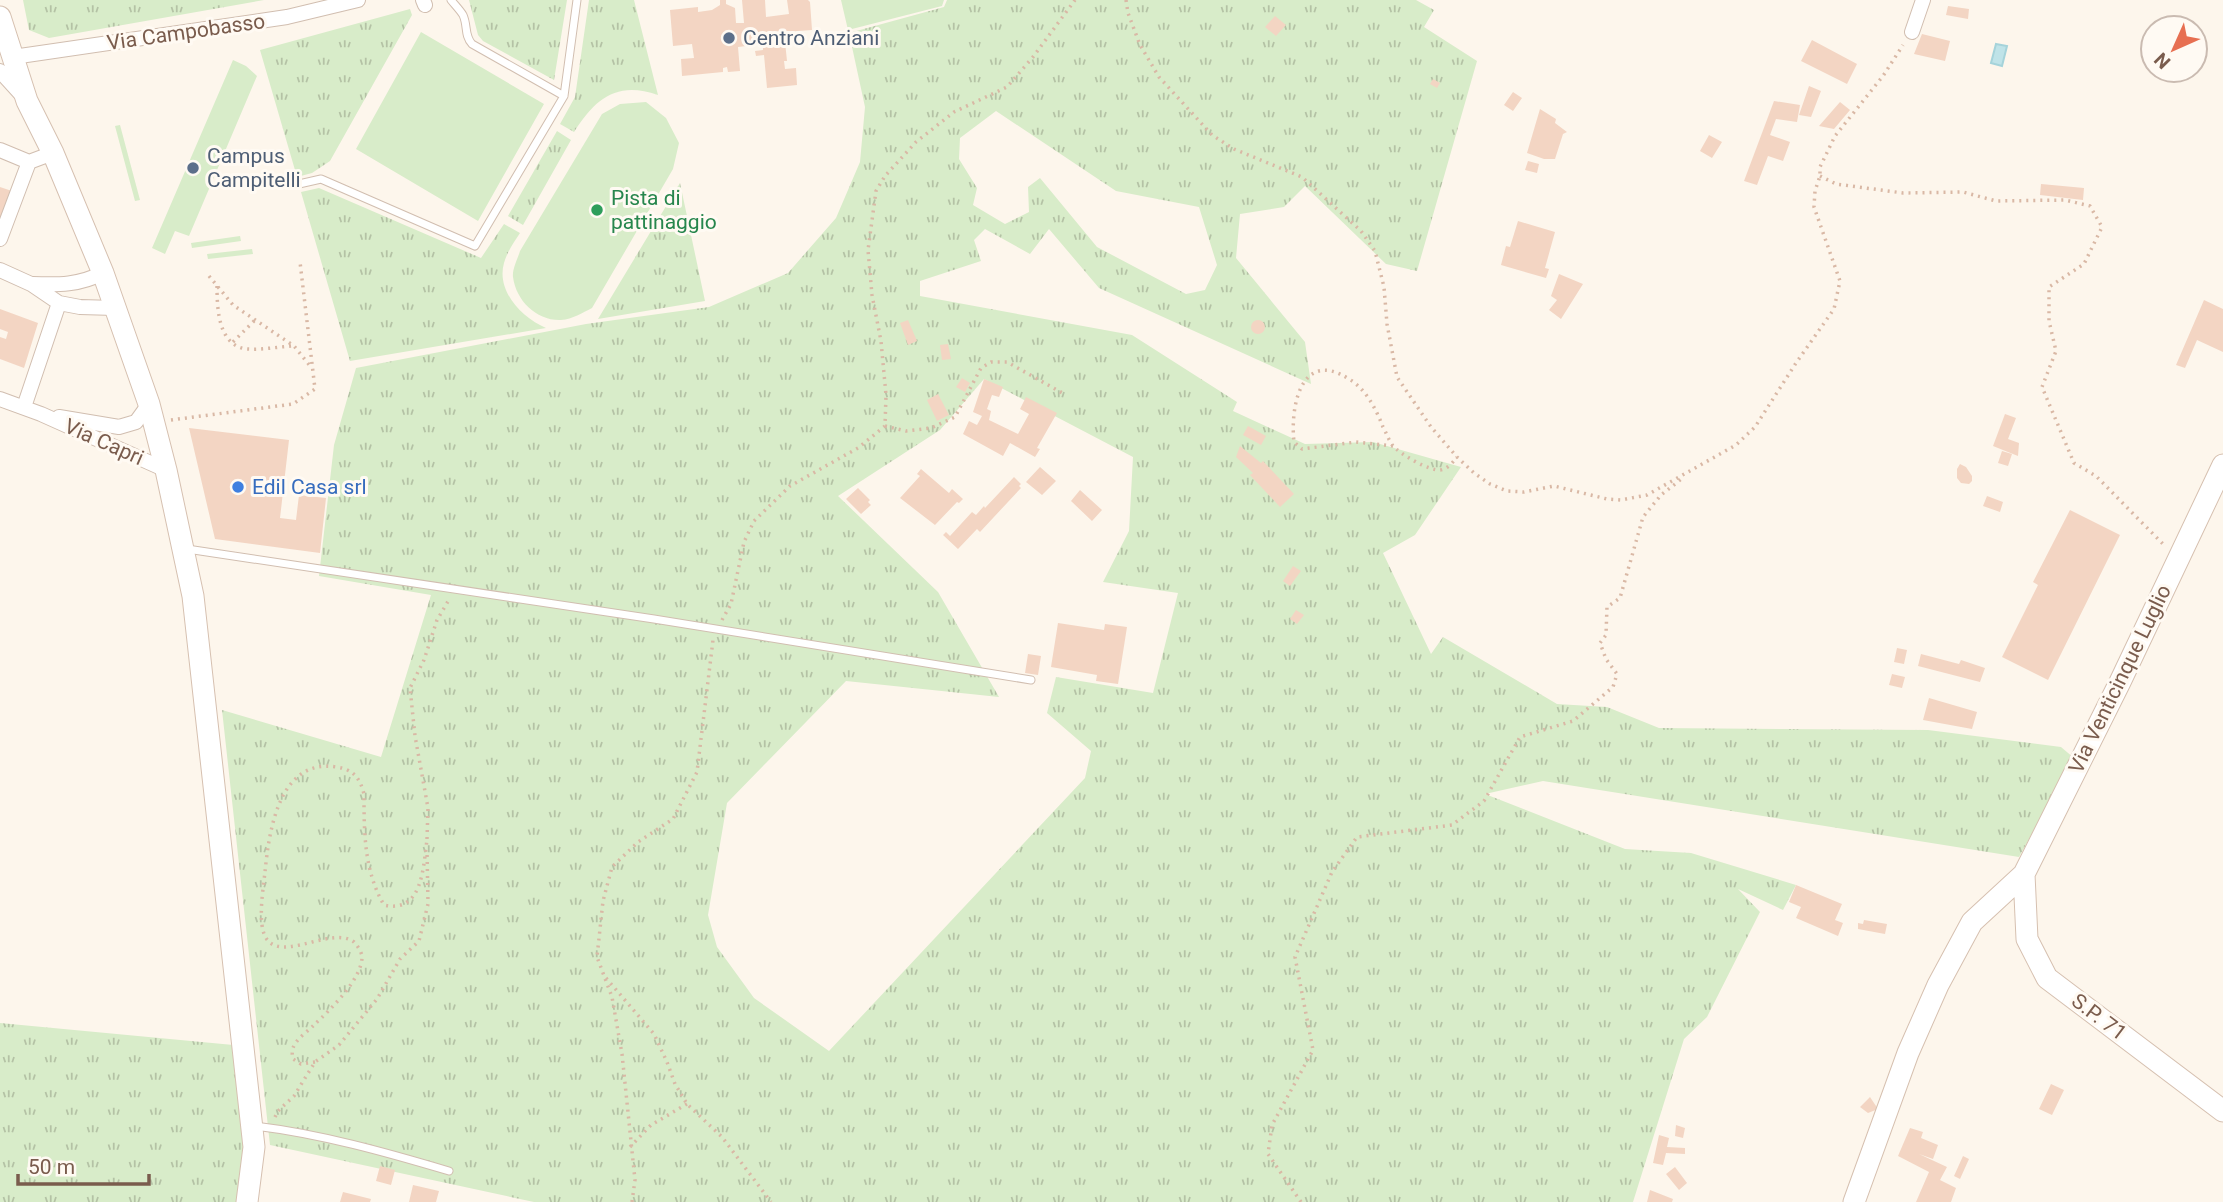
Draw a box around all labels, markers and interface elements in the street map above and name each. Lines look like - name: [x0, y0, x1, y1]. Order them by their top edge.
- street label: Via Campobasso: [105, 9, 267, 55]
- north arrow: [2139, 14, 2209, 84]
- place label: Centro Anziani: [743, 26, 879, 50]
- marker: Centro Anziani: [721, 30, 737, 46]
- text: N: [2149, 48, 2175, 74]
- place label: Campus Campitelli: [207, 144, 301, 192]
- marker: Campus Campitelli: [185, 160, 201, 176]
- place label: Pista di pattinaggio: [611, 186, 717, 234]
- marker: Pista di pattinaggio: [589, 202, 605, 218]
- street label: Via Capri: [61, 414, 147, 470]
- place label: Edil Casa srl: [252, 475, 367, 499]
- marker: Edil Casa srl: [230, 479, 246, 495]
- street label: Via Venticinque Luglio: [2064, 581, 2176, 777]
- street label: S.P. 71: [2067, 989, 2131, 1045]
- scale bar: [18, 1142, 149, 1186]
- text: 50 m: [28, 1155, 75, 1179]

